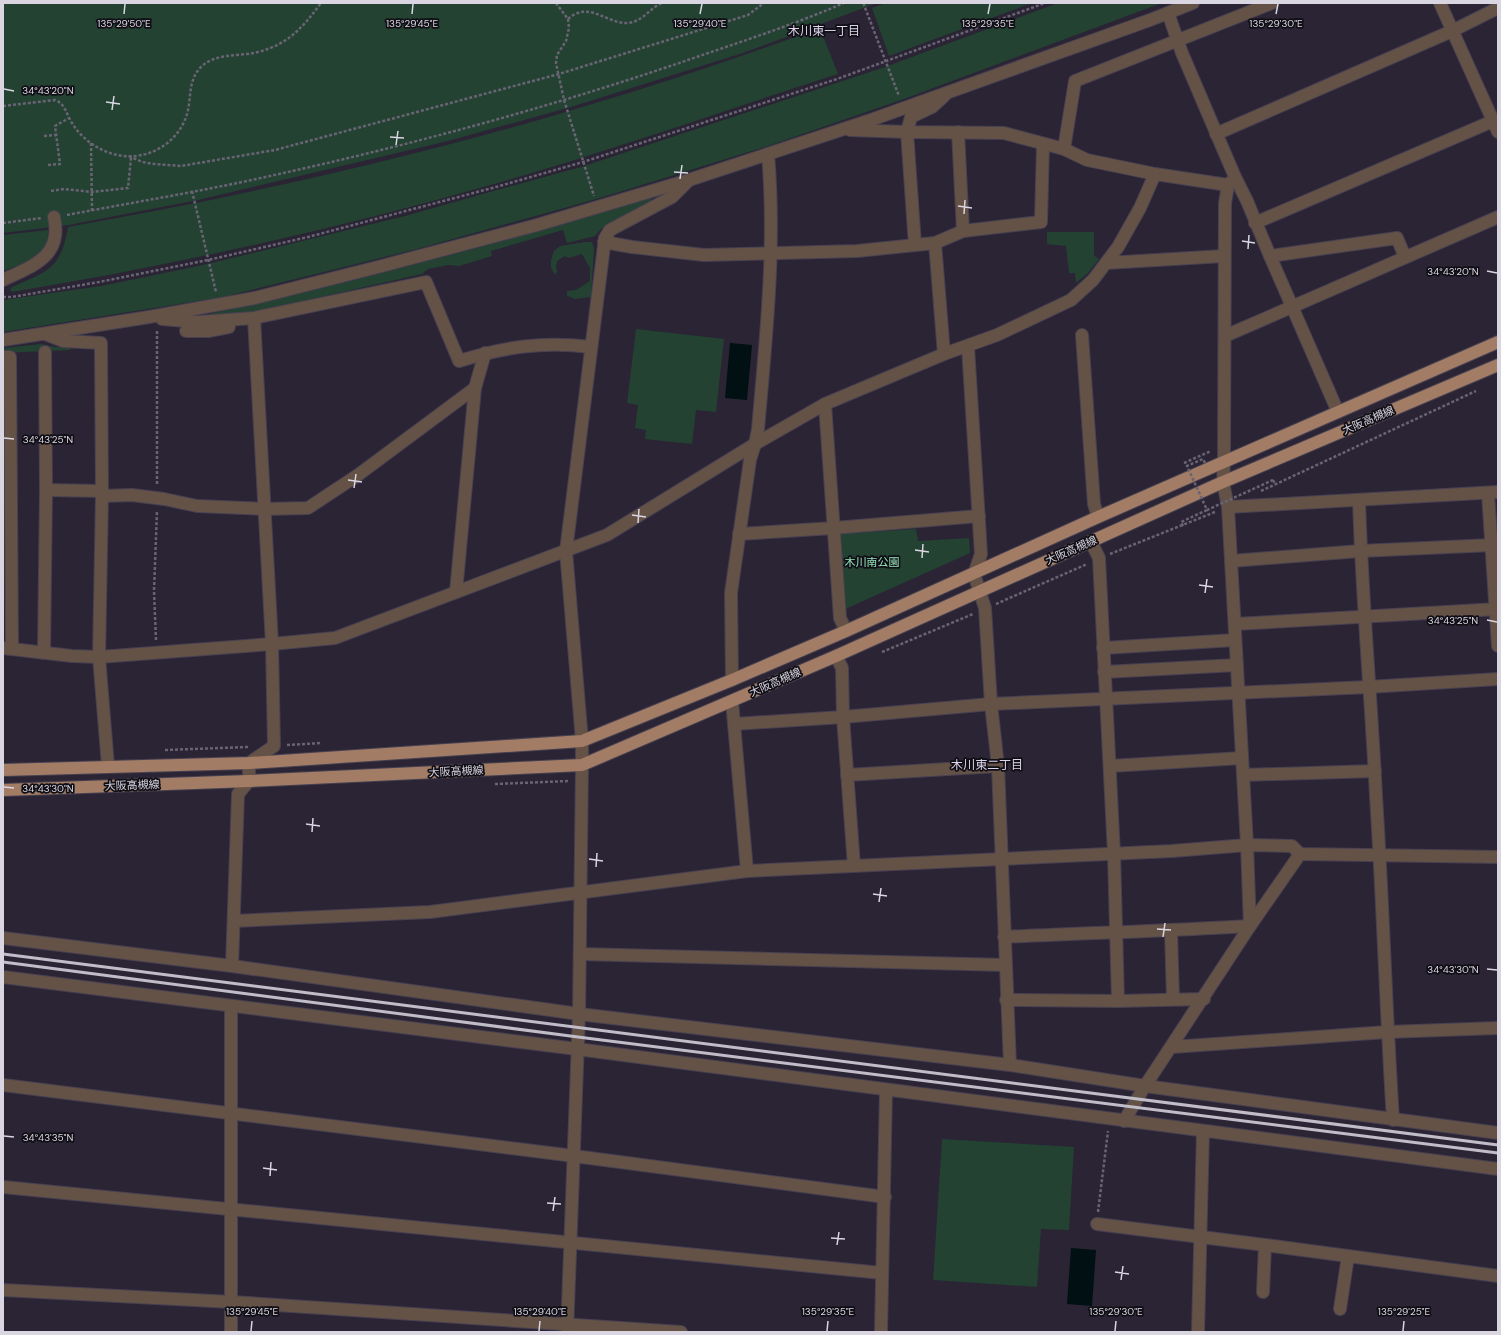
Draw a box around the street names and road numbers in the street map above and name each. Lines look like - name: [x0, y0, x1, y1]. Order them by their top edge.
- street label: 大阪高槻線: [1340, 403, 1396, 437]
- street label: 大阪高槻線: [1043, 532, 1099, 568]
- street label: 大阪高槻線: [747, 664, 803, 700]
- street label: 大阪高槻線: [428, 763, 484, 779]
- street label: 大阪高槻線: [104, 777, 160, 793]

